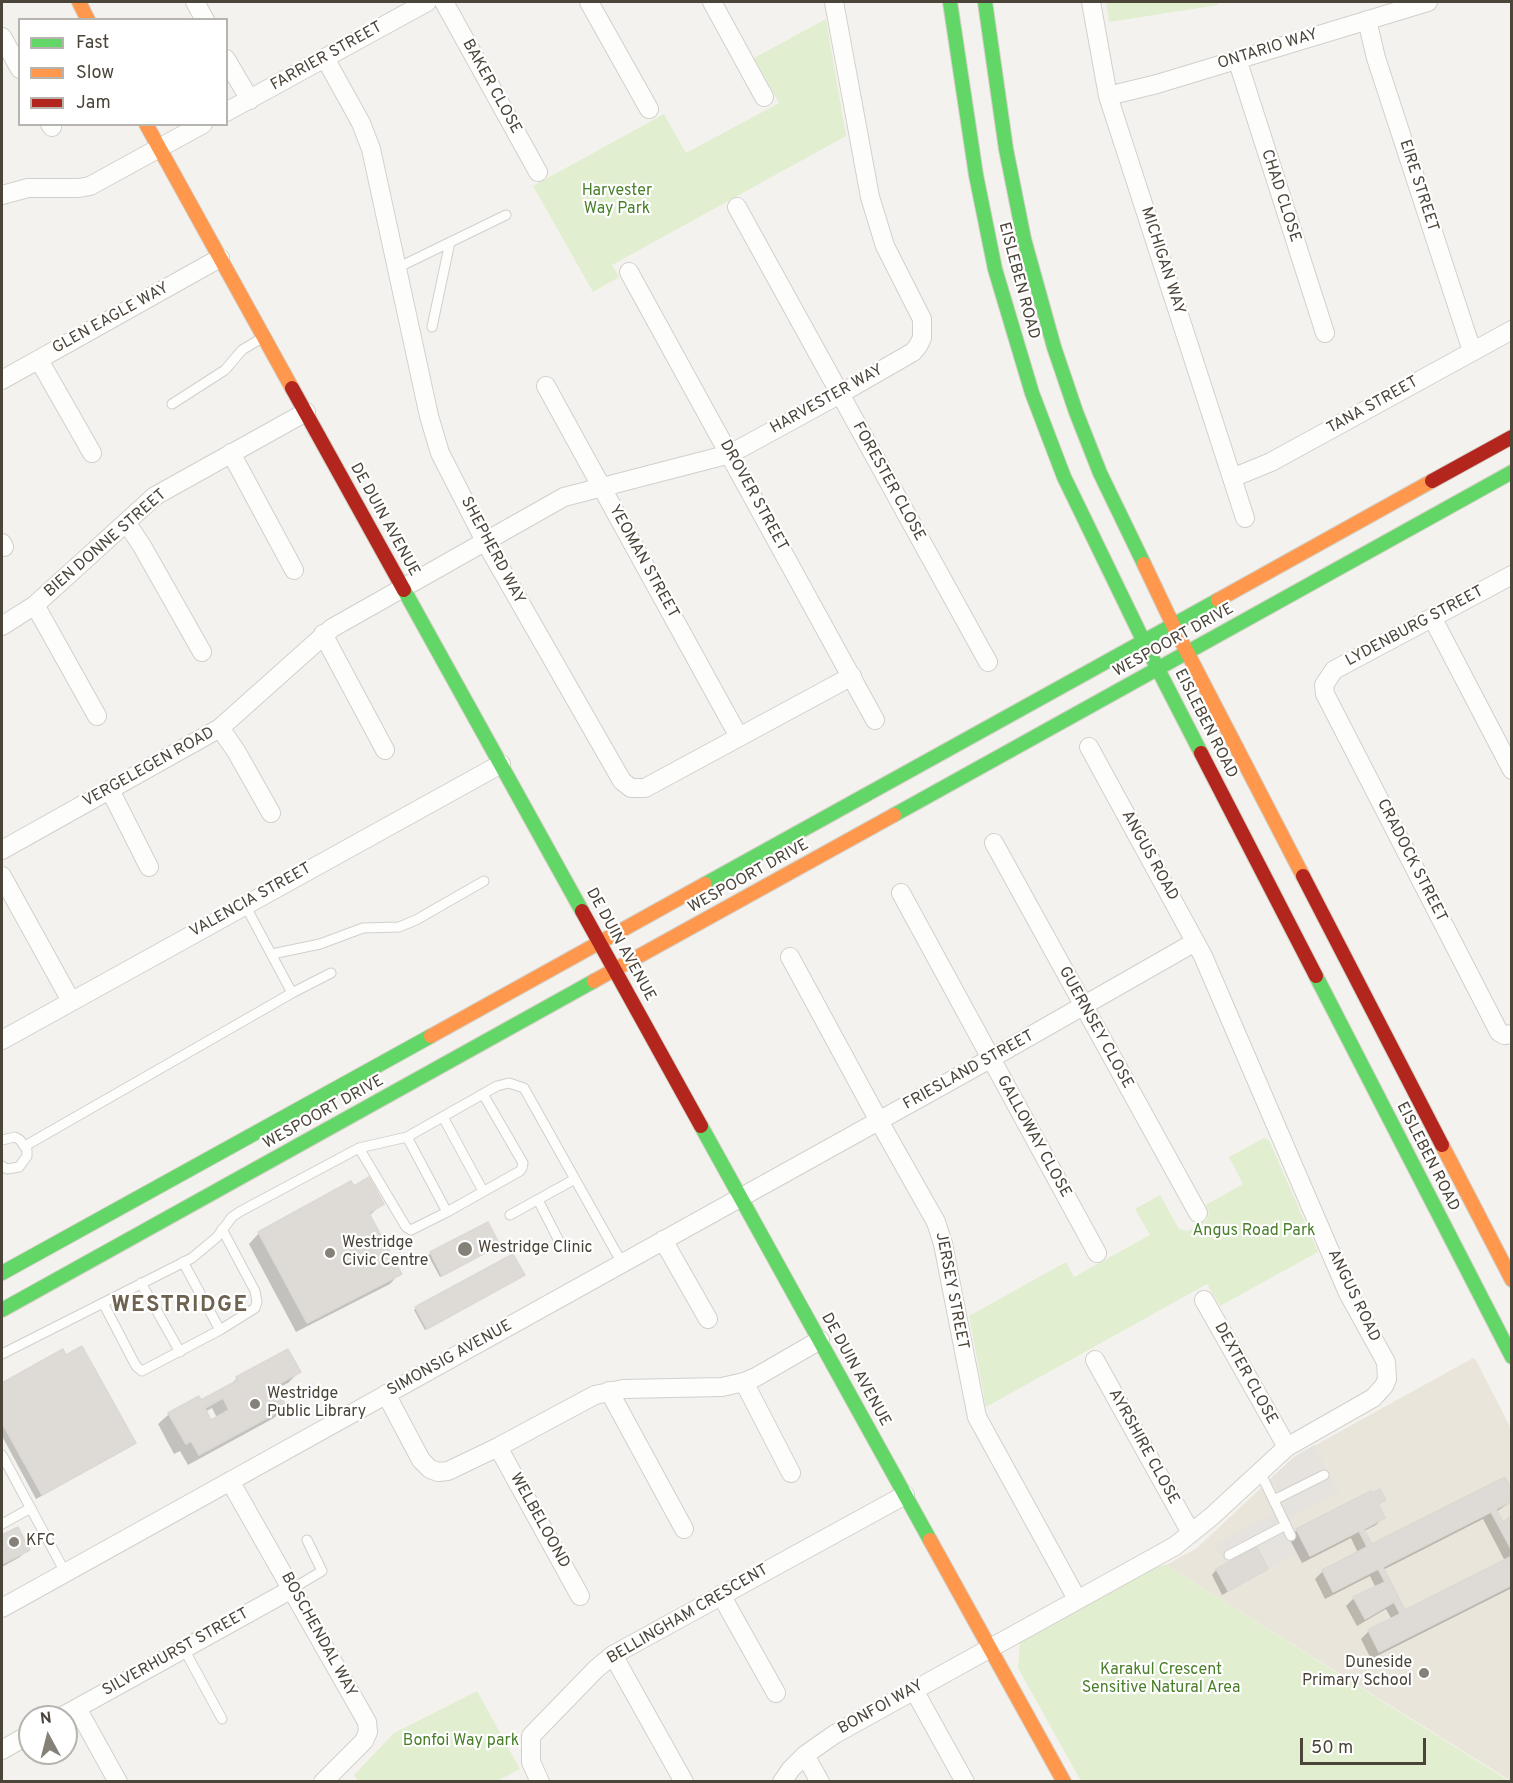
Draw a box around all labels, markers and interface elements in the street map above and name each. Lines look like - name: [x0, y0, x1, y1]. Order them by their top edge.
- legend: [18, 18, 228, 126]
- street label: FARRIER STREET: [268, 18, 386, 96]
- street label: ONTARIO WAY: [1216, 26, 1320, 74]
- text: Fast: [76, 32, 109, 55]
- street label: BAKER CLOSE: [457, 36, 525, 138]
- text: Slow: [76, 62, 114, 85]
- text: Jam: [76, 92, 111, 115]
- street label: EIRE STREET: [1394, 138, 1442, 234]
- street label: CHAD CLOSE: [1256, 147, 1304, 245]
- park label: Harvester Way Park: [582, 182, 652, 220]
- street label: MICHIGAN WAY: [1136, 205, 1188, 317]
- street label: EISLEBEN ROAD: [993, 221, 1043, 341]
- street label: GLEN EAGLE WAY: [49, 279, 173, 359]
- street label: HARVESTER WAY: [767, 361, 887, 439]
- street label: TANA STREET: [1324, 373, 1422, 439]
- street label: FORESTER CLOSE: [847, 419, 929, 545]
- street label: DROVER STREET: [715, 437, 791, 555]
- street label: DE DUIN AVENUE: [345, 460, 423, 580]
- street label: BIEN DONNE STREET: [41, 486, 171, 602]
- street label: SHEPHERD WAY: [456, 494, 528, 608]
- street label: YEOMAN STREET: [604, 502, 682, 622]
- street label: LYDENBURG STREET: [1343, 583, 1487, 671]
- street label: WESPOORT DRIVE: [1110, 600, 1238, 682]
- street label: EISLEBEN ROAD: [1169, 666, 1241, 782]
- street label: VERGELEGEN ROAD: [80, 724, 218, 812]
- street label: CRADOCK STREET: [1372, 796, 1450, 926]
- street label: ANGUS ROAD: [1116, 807, 1182, 905]
- street label: WESPOORT DRIVE: [685, 836, 813, 918]
- street label: VALENCIA STREET: [187, 860, 315, 942]
- street label: DE DUIN AVENUE: [581, 885, 659, 1005]
- street label: GUERNSEY CLOSE: [1054, 964, 1136, 1092]
- street label: FRIESLAND STREET: [900, 1027, 1038, 1115]
- street label: WESPOORT DRIVE: [260, 1072, 388, 1154]
- street label: GALLOWAY CLOSE: [992, 1073, 1074, 1201]
- street label: EISLEBEN ROAD: [1391, 1099, 1463, 1215]
- park label: Angus Road Park: [1192, 1222, 1316, 1242]
- street label: JERSEY STREET: [930, 1231, 972, 1351]
- place label: Westridge Civic Centre: [342, 1234, 428, 1272]
- place label: Westridge Clinic: [478, 1239, 592, 1259]
- marker: Westridge Clinic: [456, 1240, 474, 1258]
- marker: Westridge Civic Centre: [323, 1246, 337, 1260]
- street label: ANGUS ROAD: [1322, 1247, 1384, 1345]
- district label: WESTRIDGE: [111, 1294, 249, 1320]
- street label: DE DUIN AVENUE: [816, 1310, 894, 1430]
- street label: SIMONSIG AVENUE: [384, 1317, 516, 1401]
- street label: DEXTER CLOSE: [1209, 1320, 1281, 1428]
- place label: Westridge Public Library: [267, 1385, 366, 1423]
- street label: AYRSHIRE CLOSE: [1103, 1386, 1183, 1508]
- marker: Westridge Public Library: [248, 1397, 262, 1411]
- street label: WELBELOOND: [505, 1470, 573, 1572]
- place label: KFC: [26, 1532, 55, 1552]
- marker: KFC: [7, 1535, 21, 1549]
- street label: BELLINGHAM CRESCENT: [604, 1561, 772, 1669]
- street label: BOSCHENDAL WAY: [276, 1569, 360, 1701]
- street label: SILVERHURST STREET: [100, 1605, 252, 1701]
- place label: Duneside Primary School: [1302, 1654, 1412, 1692]
- park label: Karakul Crescent Sensitive Natural Area: [1082, 1661, 1240, 1699]
- marker: Duneside Primary School: [1417, 1666, 1431, 1680]
- street label: BONFOI WAY: [835, 1677, 927, 1739]
- north arrow: [18, 1705, 78, 1765]
- text: N: [39, 1708, 53, 1730]
- scale bar: [1303, 1726, 1429, 1764]
- park label: Bonfoi Way park: [403, 1732, 519, 1752]
- text: 50 m: [1311, 1737, 1353, 1760]

